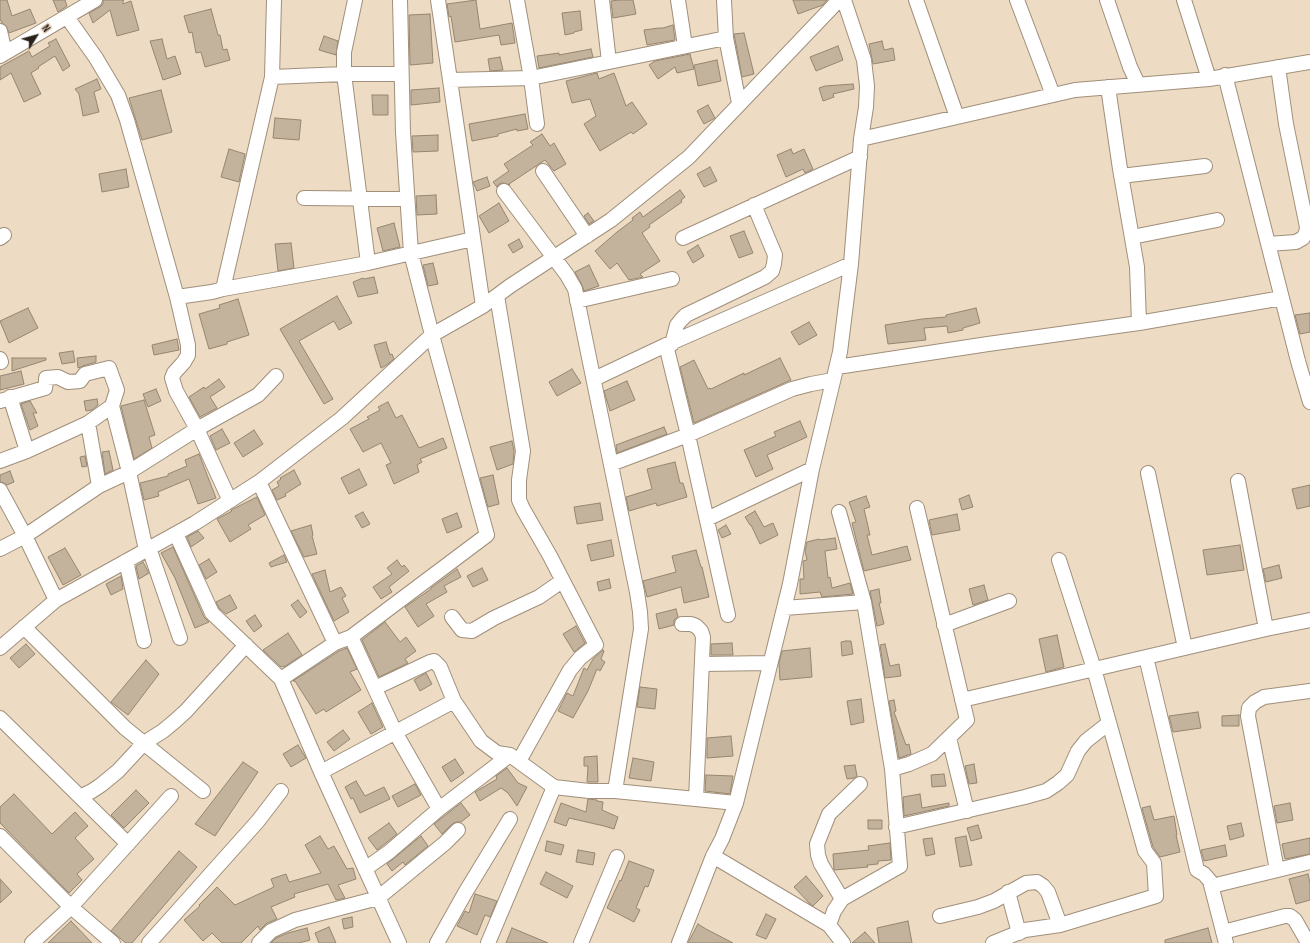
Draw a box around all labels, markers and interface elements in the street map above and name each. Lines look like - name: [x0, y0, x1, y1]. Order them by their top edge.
- north arrow: [16, 16, 56, 56]
- text: N: [39, 22, 53, 35]

